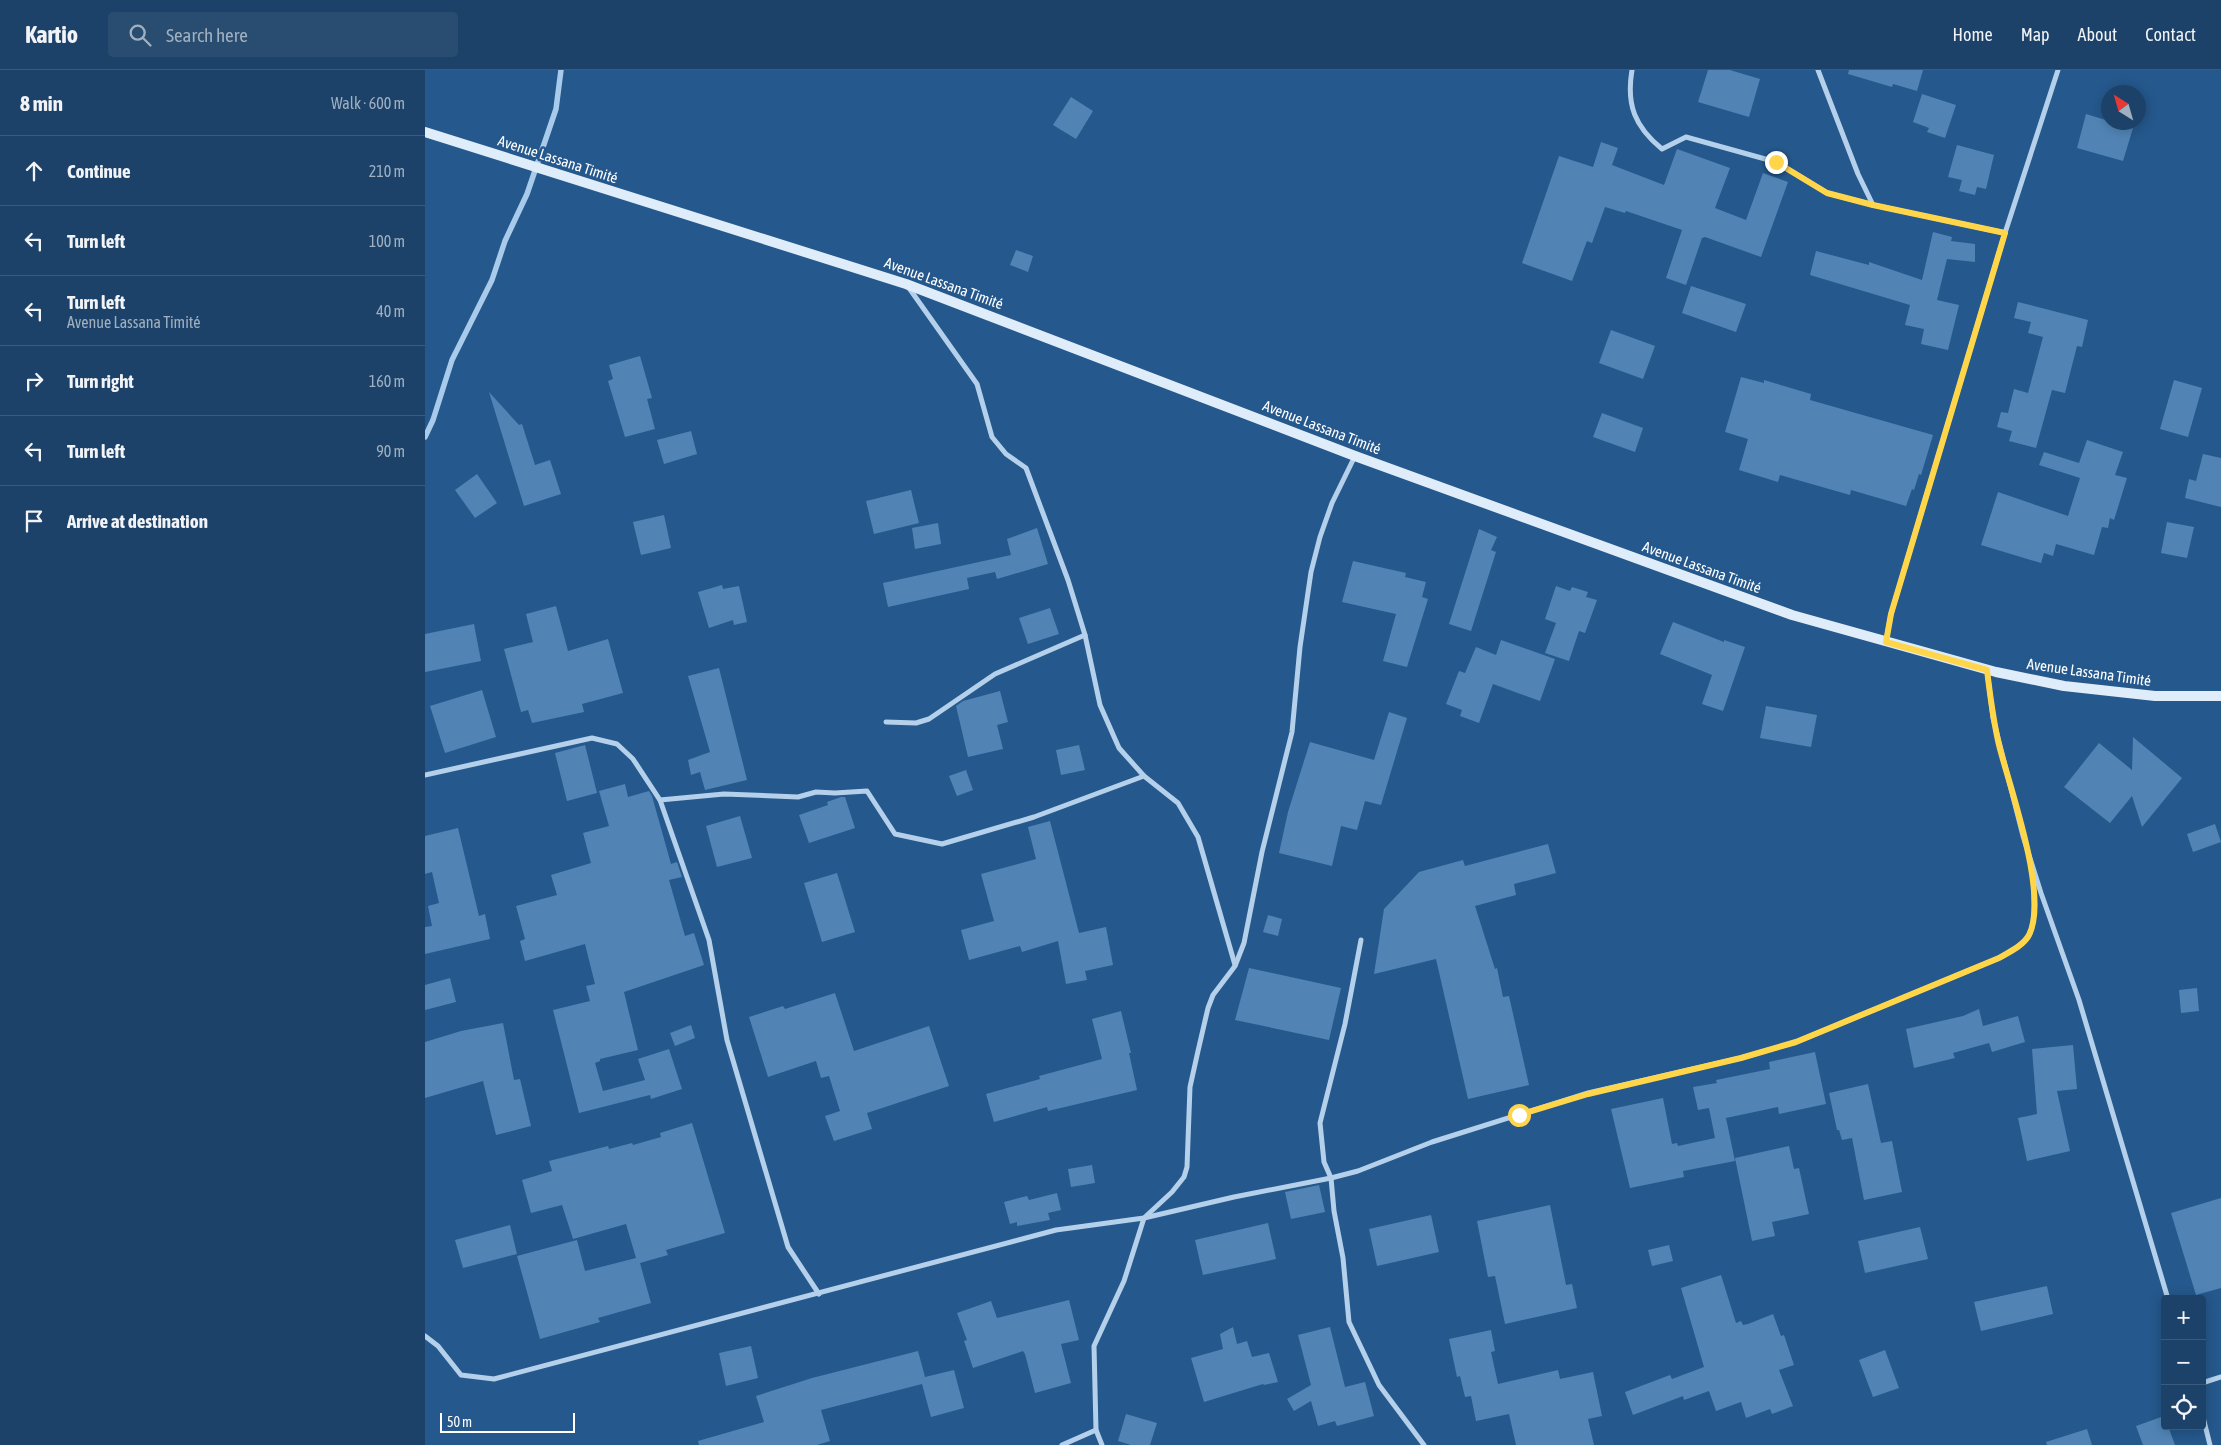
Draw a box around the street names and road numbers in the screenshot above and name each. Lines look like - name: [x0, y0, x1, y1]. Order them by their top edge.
- street label: Avenue Lassana Timité: [496, 132, 620, 186]
- street label: Avenue Lassana Timité: [882, 254, 1006, 312]
- street label: Avenue Lassana Timité: [1261, 397, 1384, 457]
- street label: Avenue Lassana Timité: [1640, 538, 1764, 596]
- street label: Avenue Lassana Timité: [2026, 655, 2152, 689]

